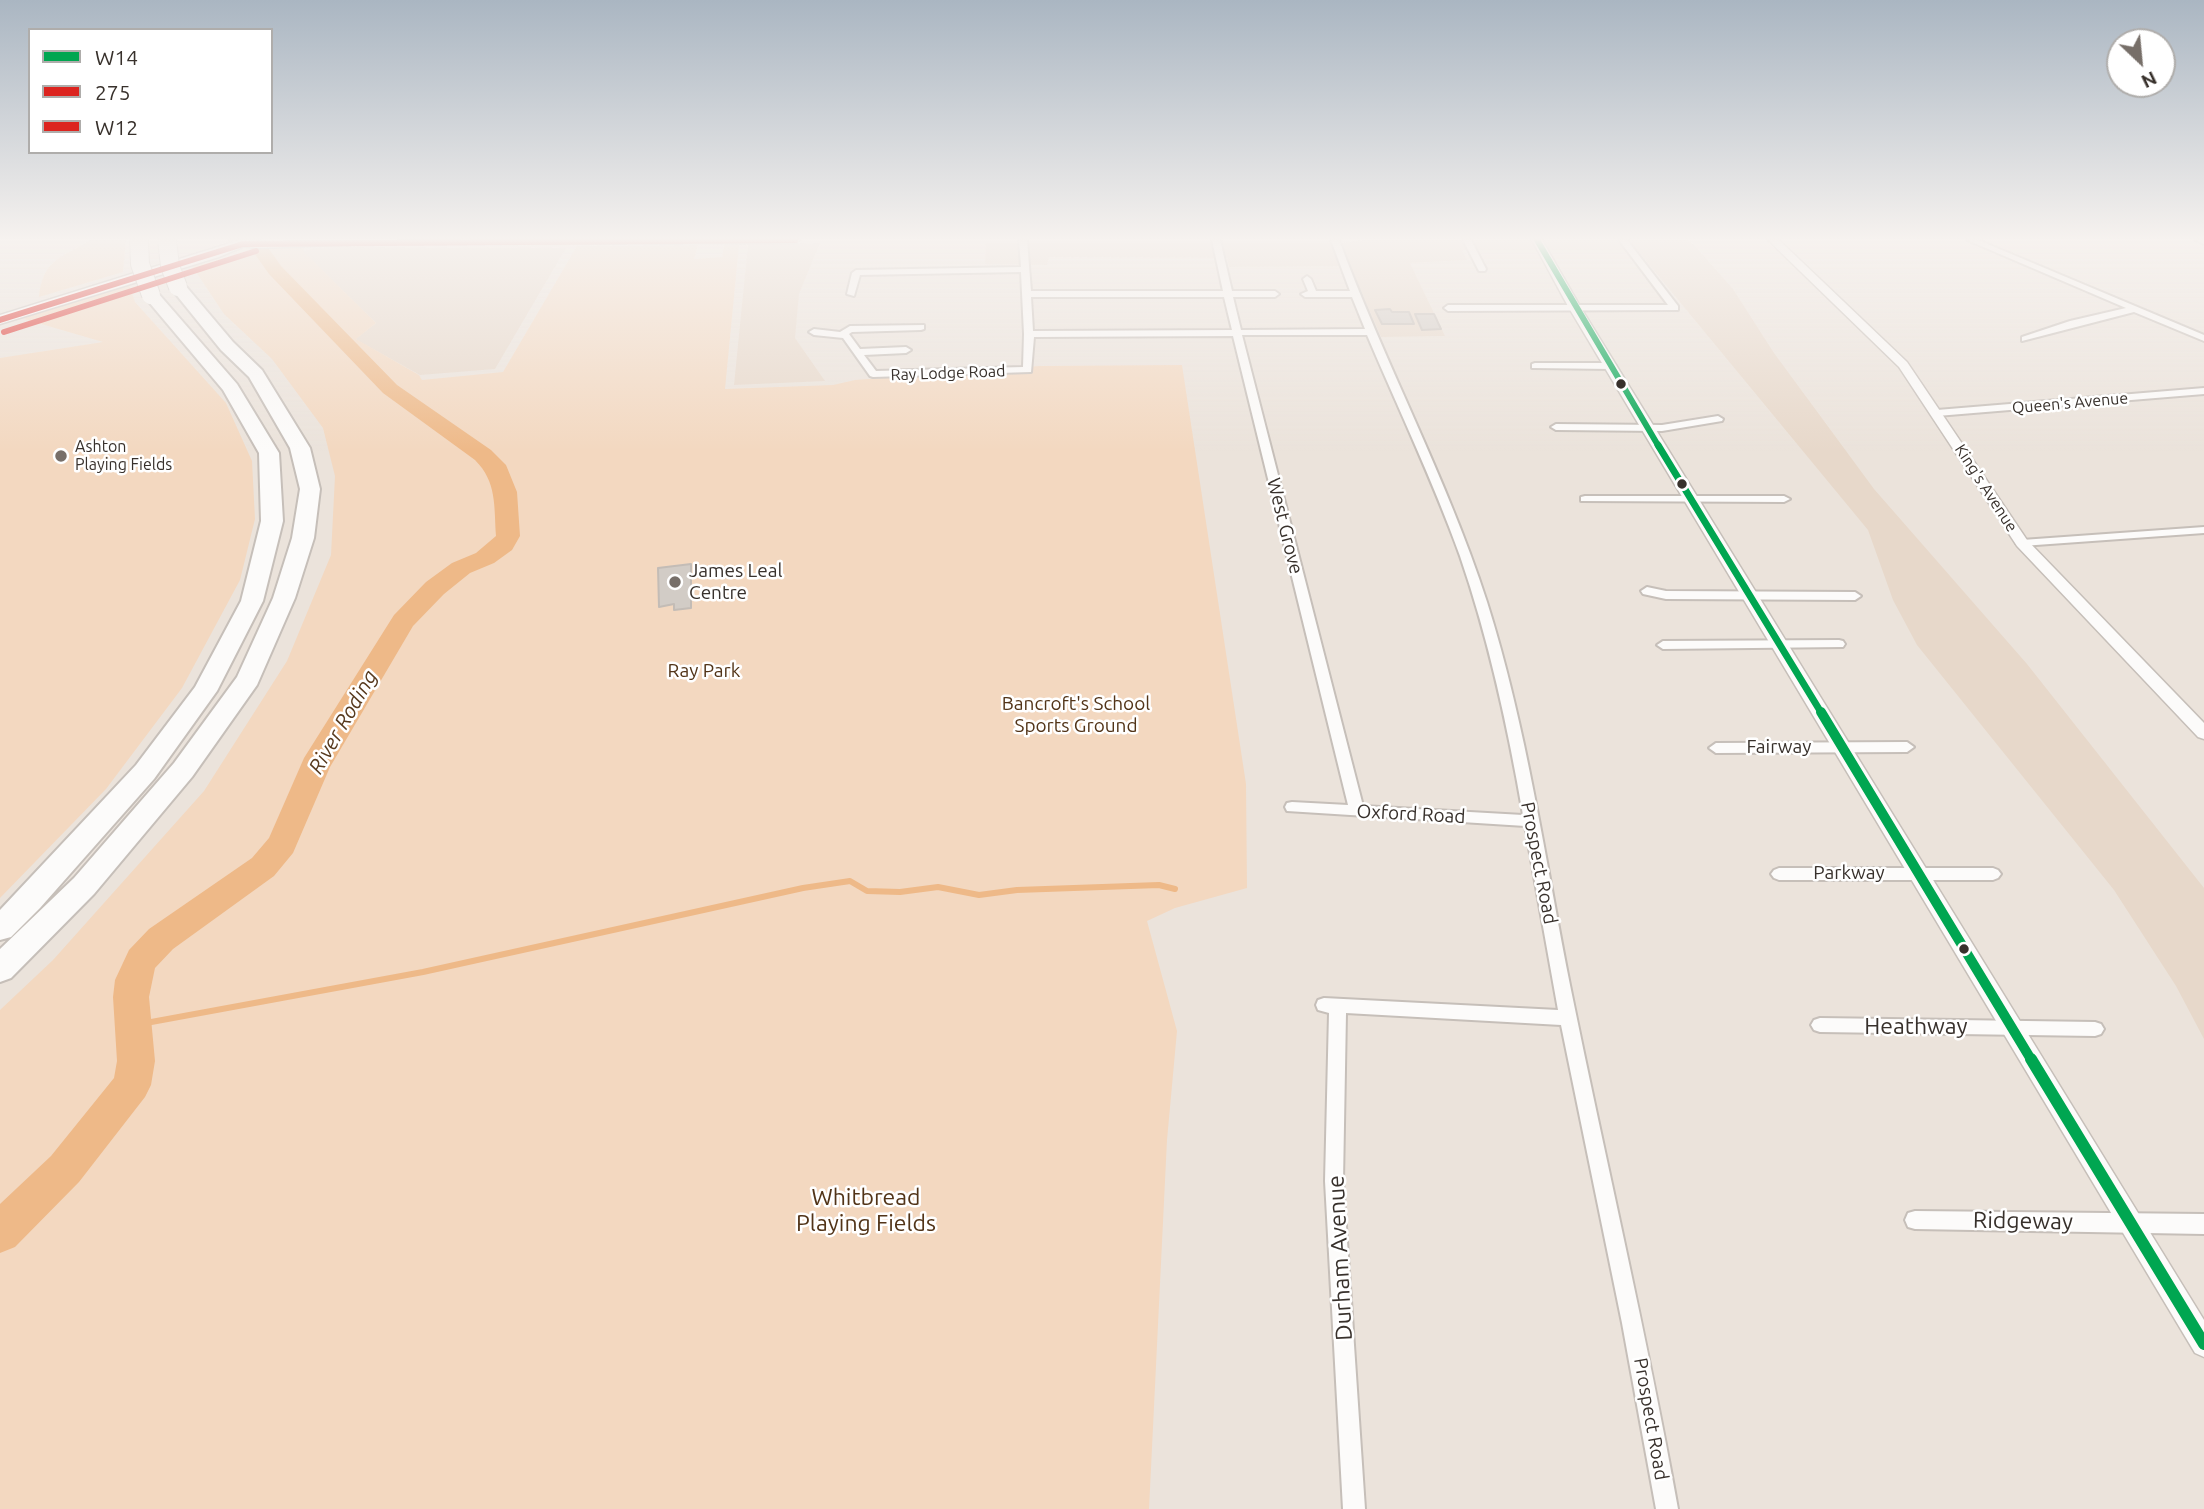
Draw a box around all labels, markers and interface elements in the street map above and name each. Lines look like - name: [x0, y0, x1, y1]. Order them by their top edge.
- legend: [28, 28, 273, 154]
- north arrow: [2106, 28, 2176, 98]
- text: W14: [95, 45, 138, 69]
- text: N: [2138, 67, 2161, 93]
- text: 275: [95, 80, 131, 104]
- text: W12: [95, 115, 138, 139]
- street label: Ray Lodge Road: [890, 361, 1006, 385]
- unlabelled marker: [1614, 377, 1628, 391]
- street label: Queen's Avenue: [2011, 388, 2129, 418]
- place label: Ashton Playing Fields: [75, 437, 172, 475]
- street label: King's Avenue: [1951, 441, 2021, 535]
- marker: Ashton Playing Fields: [53, 448, 69, 464]
- street label: West Grove: [1262, 475, 1308, 577]
- unlabelled marker: [1675, 477, 1689, 491]
- place label: James Leal Centre: [689, 560, 782, 604]
- marker: James Leal Centre: [667, 574, 683, 590]
- park label: Ray Park: [668, 660, 740, 682]
- water label: River Roding: [303, 666, 383, 778]
- park label: Bancroft's School Sports Ground: [1002, 693, 1150, 737]
- street label: Fairway: [1747, 736, 1811, 758]
- street label: Oxford Road: [1356, 800, 1466, 828]
- street label: Prospect Road: [1516, 800, 1562, 926]
- street label: Parkway: [1813, 862, 1885, 884]
- unlabelled marker: [1957, 942, 1971, 956]
- street label: Heathway: [1864, 1012, 1968, 1040]
- street label: Durham Avenue: [1322, 1175, 1358, 1341]
- park label: Whitbread Playing Fields: [796, 1183, 936, 1237]
- street label: Ridgeway: [1973, 1206, 2073, 1236]
- street label: Prospect Road: [1629, 1356, 1673, 1482]

